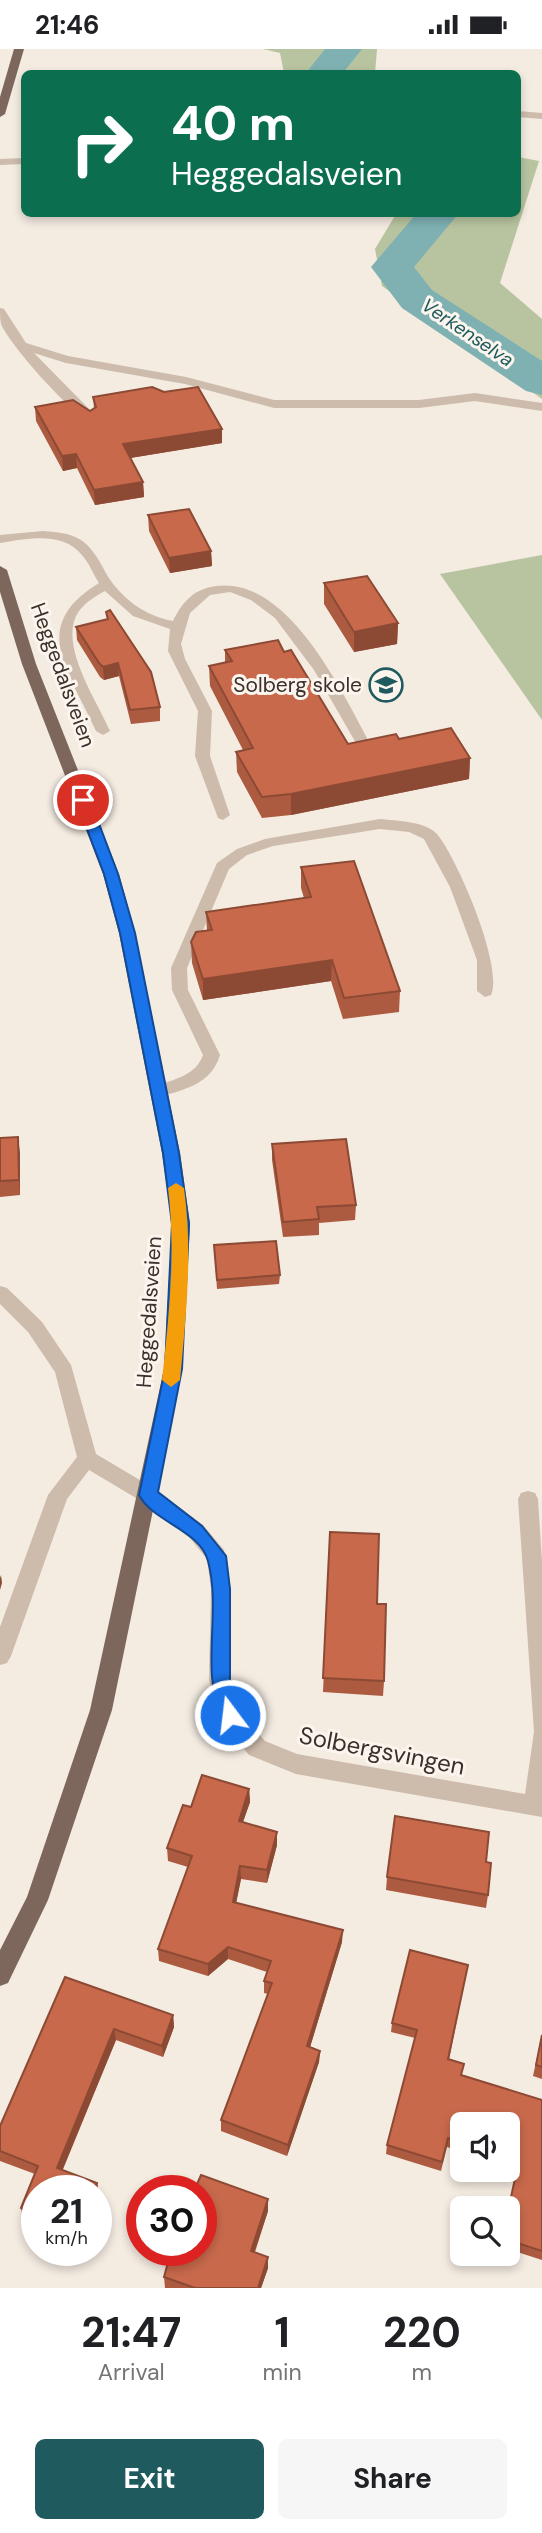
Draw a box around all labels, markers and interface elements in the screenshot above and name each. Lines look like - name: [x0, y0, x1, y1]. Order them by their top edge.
- text: 21:46: [35, 8, 99, 42]
- text: 40 m: [171, 91, 295, 155]
- icon: right: [56, 98, 147, 189]
- text: Heggedalsveien: [171, 153, 402, 195]
- water label: Verkenselva: [417, 292, 519, 372]
- street label: Heggedalsveien: [24, 599, 102, 751]
- school or university icon: Solberg skole: [367, 666, 405, 704]
- place label: Solberg skole: [233, 671, 362, 699]
- pin: [53, 770, 113, 830]
- icon: arrive: [64, 781, 102, 819]
- street label: Heggedalsveien: [130, 1235, 168, 1389]
- position arrow: [193, 1678, 267, 1752]
- street label: Solbergsvingen: [297, 1719, 468, 1782]
- map controls: [450, 2112, 520, 2266]
- button: sound: [450, 2112, 520, 2182]
- speed limit sign: 30: [126, 2175, 217, 2266]
- text: 21: [50, 2188, 83, 2234]
- button: search: [450, 2196, 520, 2266]
- text: km/h: [45, 2226, 88, 2250]
- text: 21:47: [81, 2305, 181, 2360]
- text: 1: [274, 2305, 290, 2360]
- text: 220: [383, 2305, 461, 2360]
- text: Arrival: [98, 2357, 165, 2387]
- text: min: [262, 2357, 302, 2387]
- text: m: [412, 2357, 432, 2387]
- button: Exit: [35, 2439, 264, 2519]
- button: Share: [278, 2439, 507, 2519]

